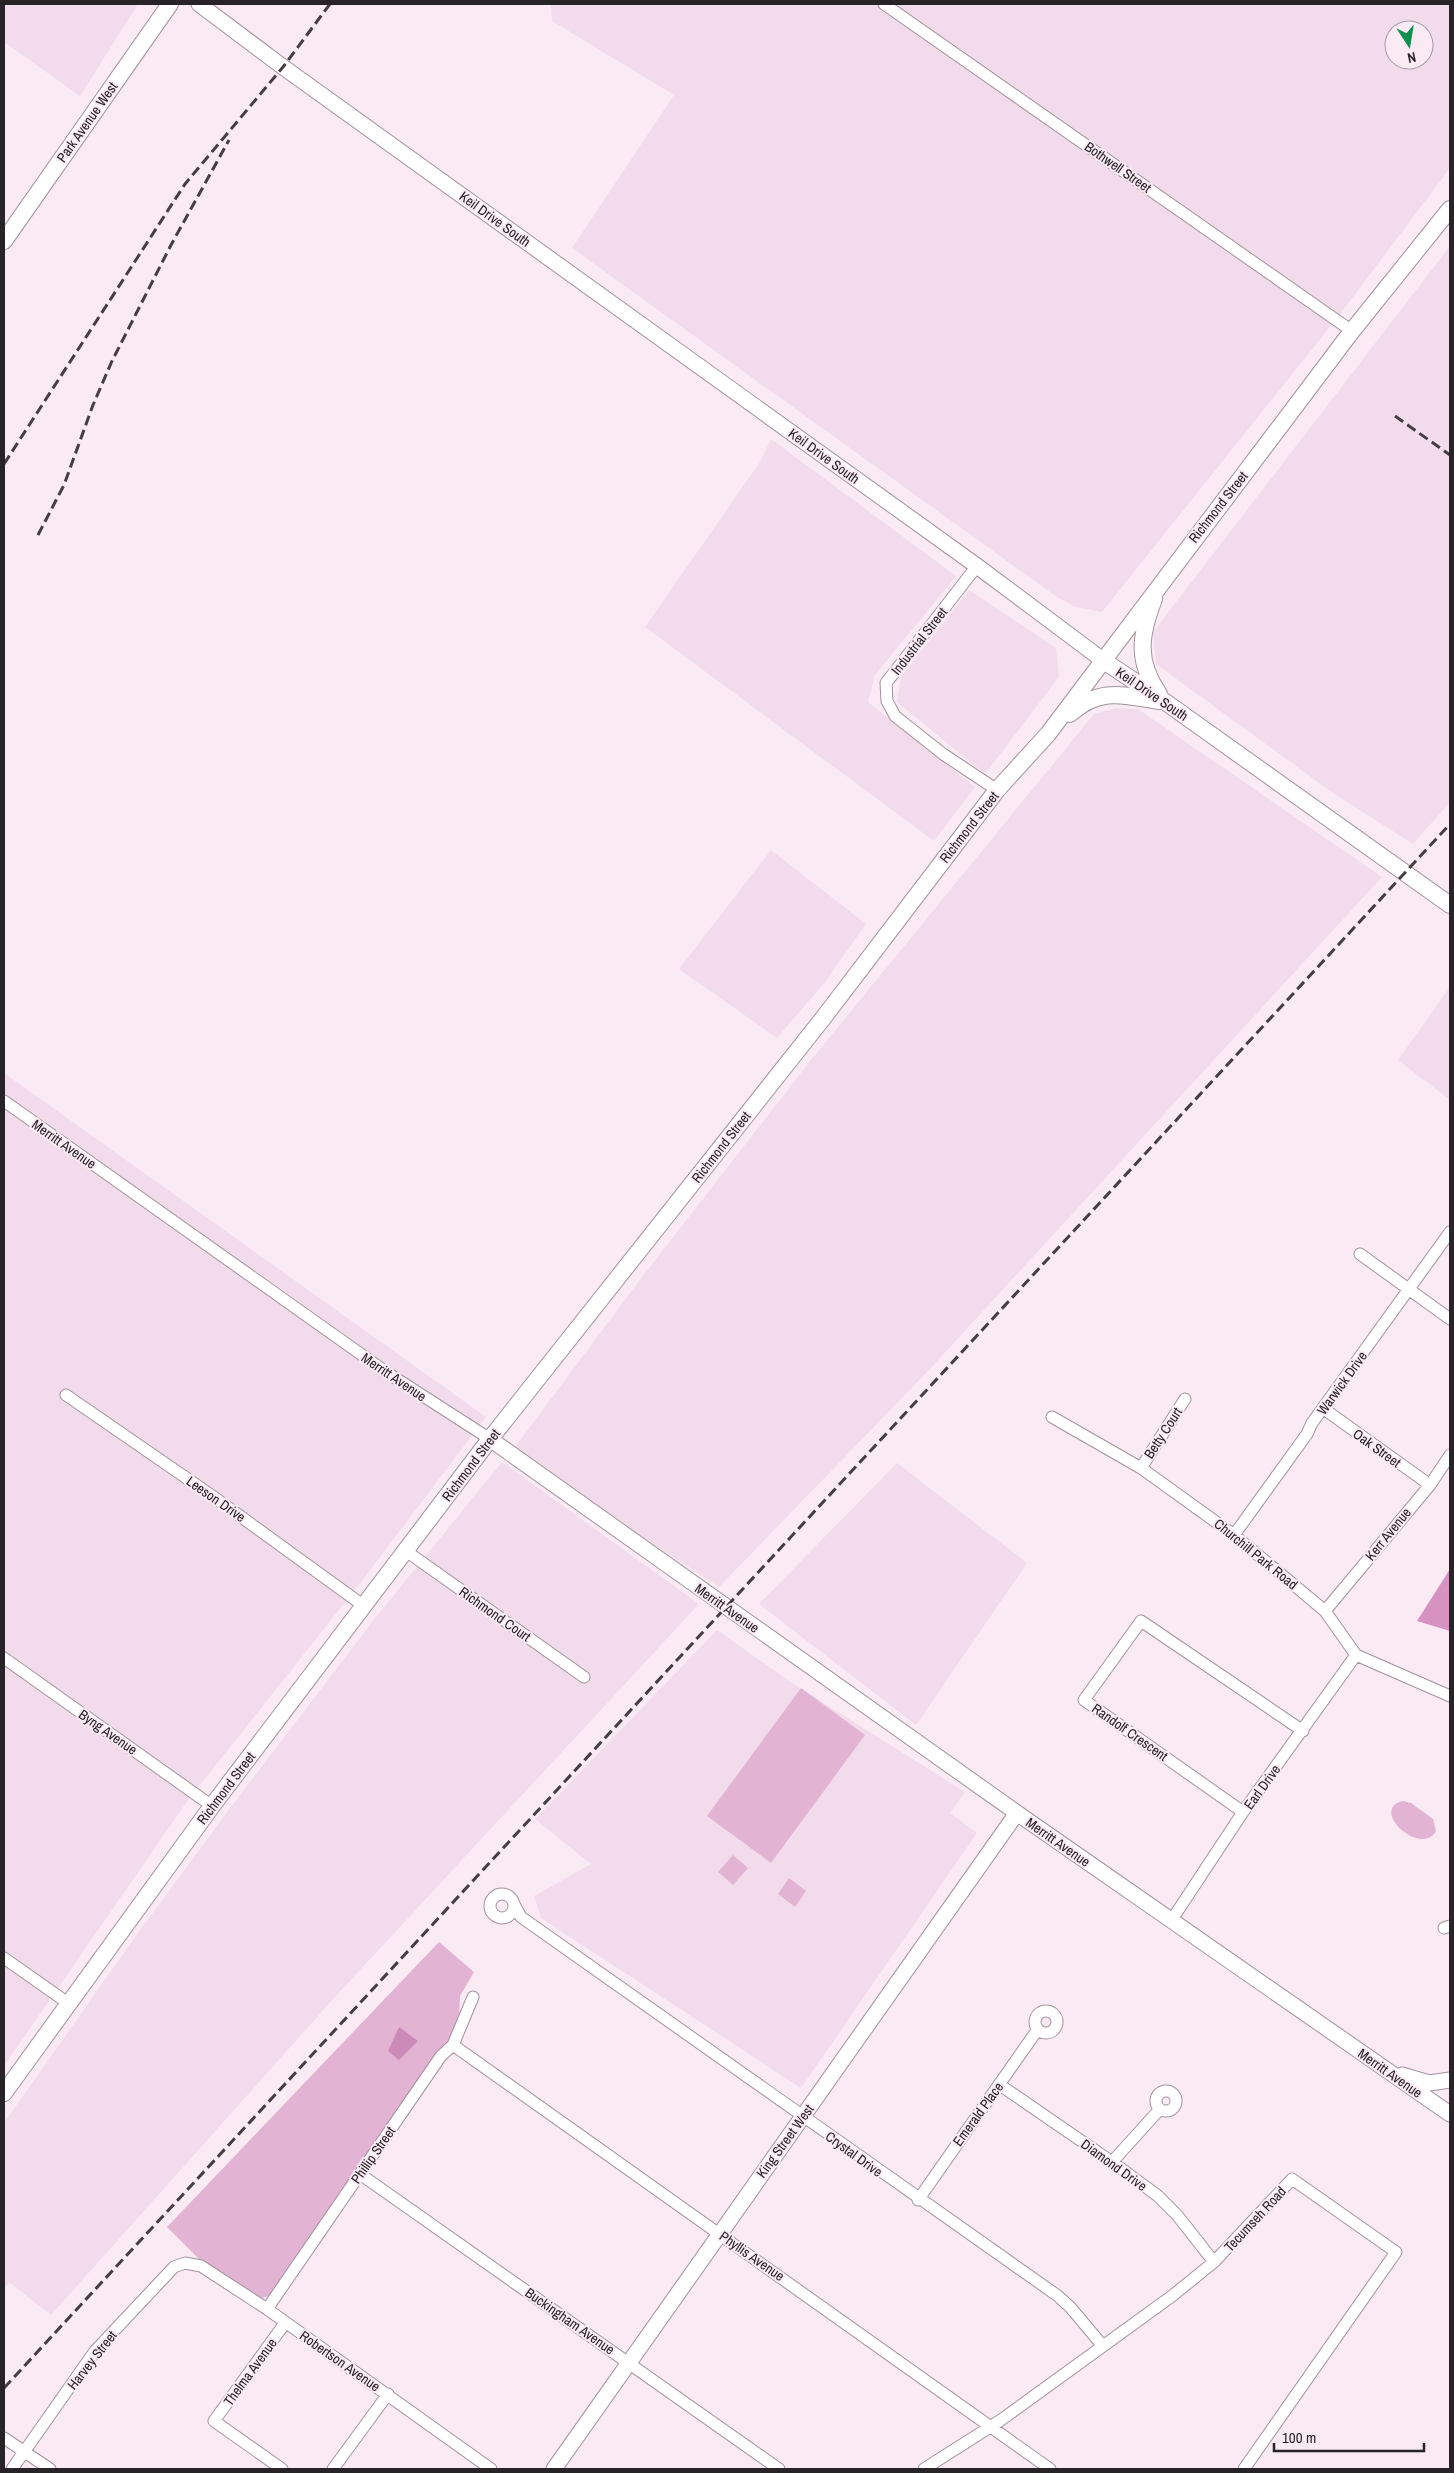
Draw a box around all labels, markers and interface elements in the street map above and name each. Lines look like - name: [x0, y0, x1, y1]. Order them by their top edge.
- north arrow: [1384, 20, 1434, 70]
- text: N: [1406, 48, 1418, 67]
- street label: Park Avenue West: [53, 78, 121, 166]
- street label: Bothwell Street: [1081, 137, 1155, 197]
- street label: Keil Drive South: [456, 187, 534, 251]
- street label: Keil Drive South: [785, 424, 863, 488]
- street label: Richmond Street: [1184, 468, 1252, 546]
- street label: Industrial Street: [887, 604, 951, 678]
- street label: Keil Drive South: [1112, 663, 1192, 725]
- street label: Richmond Street: [935, 788, 1003, 866]
- street label: Richmond Street: [687, 1108, 755, 1186]
- street label: Merritt Avenue: [28, 1115, 100, 1173]
- street label: Warwick Drive: [1313, 1348, 1371, 1418]
- street label: Merritt Avenue: [358, 1349, 430, 1405]
- street label: Betty Court: [1140, 1404, 1186, 1462]
- street label: Richmond Street: [438, 1425, 504, 1505]
- street label: Oak Street: [1350, 1425, 1404, 1471]
- street label: Leeson Drive: [183, 1472, 249, 1526]
- street label: Kerr Avenue: [1361, 1504, 1415, 1564]
- street label: Churchill Park Road: [1210, 1515, 1302, 1593]
- street label: Merritt Avenue: [691, 1579, 763, 1637]
- street label: Richmond Court: [456, 1583, 534, 1645]
- street label: Randolf Crescent: [1089, 1699, 1171, 1765]
- street label: Byng Avenue: [75, 1705, 141, 1759]
- street label: Richmond Street: [193, 1748, 259, 1828]
- street label: Earl Drive: [1240, 1761, 1284, 1813]
- street label: Merritt Avenue: [1022, 1813, 1094, 1871]
- street label: Merritt Avenue: [1354, 2044, 1426, 2102]
- street label: Emerald Place: [949, 2079, 1007, 2149]
- street label: King Street West: [752, 2101, 818, 2181]
- street label: Phillip Street: [347, 2123, 399, 2187]
- street label: Crystal Drive: [822, 2127, 886, 2181]
- street label: Diamond Drive: [1077, 2135, 1151, 2195]
- street label: Tecumseh Road: [1220, 2183, 1290, 2255]
- street label: Phyllis Avenue: [716, 2227, 788, 2285]
- street label: Buckingham Avenue: [522, 2283, 618, 2359]
- street label: Harvey Street: [63, 2327, 121, 2393]
- street label: Robertson Avenue: [296, 2327, 384, 2395]
- street label: Thelma Avenue: [219, 2335, 281, 2409]
- scale bar: [1274, 2420, 1424, 2452]
- text: 100 m: [1282, 2427, 1316, 2448]

